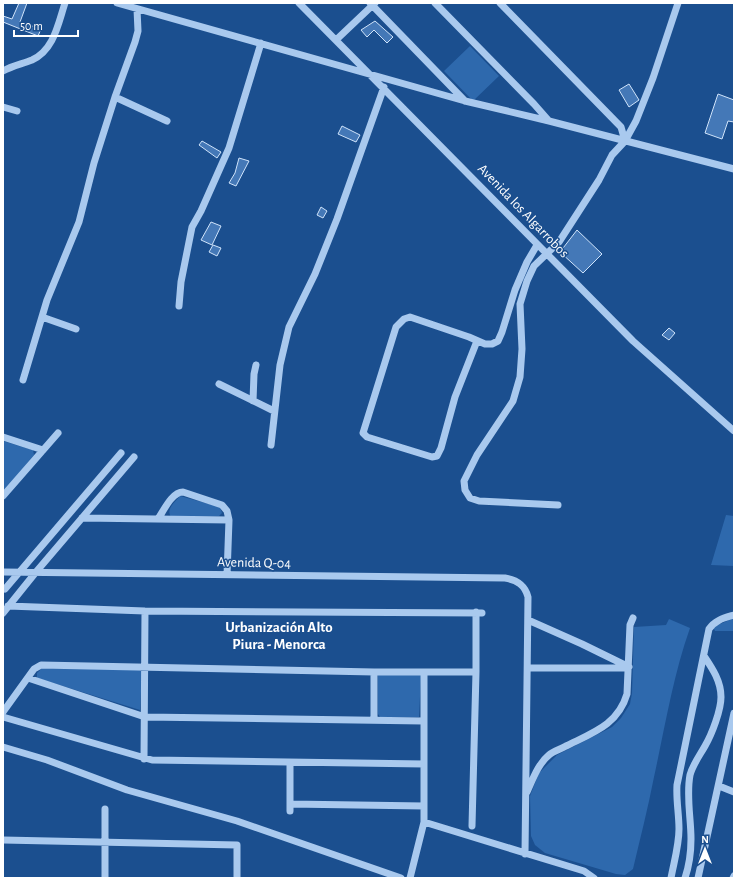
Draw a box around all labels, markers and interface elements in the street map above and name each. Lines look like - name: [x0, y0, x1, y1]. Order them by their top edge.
- scale bar: [14, 12, 78, 38]
- text: 50 m: [20, 20, 43, 32]
- street label: Avenida los Algarrobos: [475, 161, 571, 261]
- street label: Avenida Q-04: [217, 555, 291, 571]
- district label: Urbanización Alto Piura - Menorca: [225, 620, 333, 652]
- north arrow: [685, 829, 725, 869]
- text: N: [701, 834, 709, 845]

